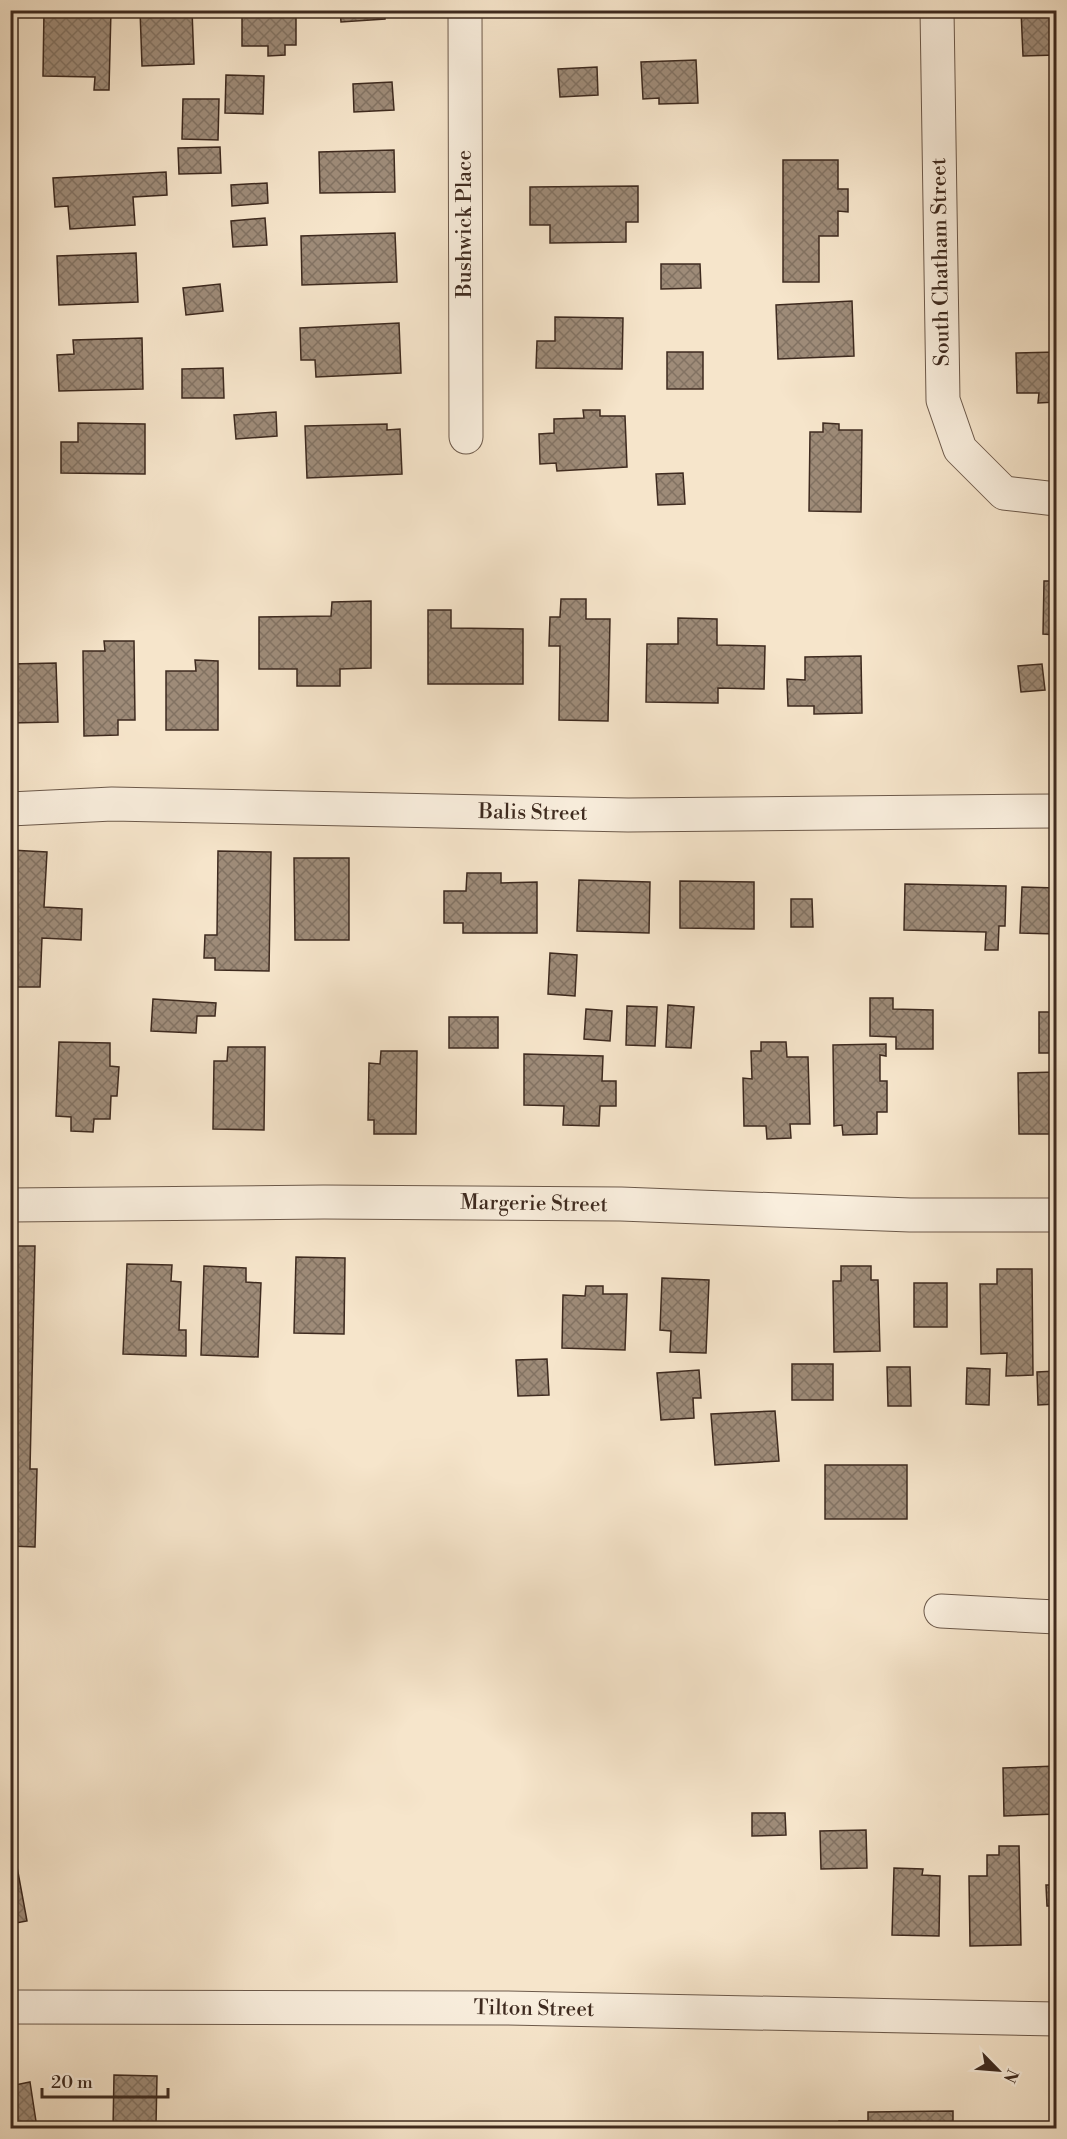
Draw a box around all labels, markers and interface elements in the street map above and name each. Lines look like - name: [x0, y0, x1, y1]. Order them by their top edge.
- street label: Bushwick Place: [452, 150, 478, 299]
- street label: South Chatham Street: [926, 157, 956, 366]
- street label: Balis Street: [477, 799, 588, 827]
- street label: Margerie Street: [460, 1190, 609, 1218]
- street label: Tilton Street: [473, 1995, 595, 2023]
- north arrow: [968, 2040, 1028, 2100]
- scale bar: [42, 2061, 168, 2099]
- text: N: [999, 2066, 1022, 2086]
- text: 20 m: [51, 2071, 93, 2094]

